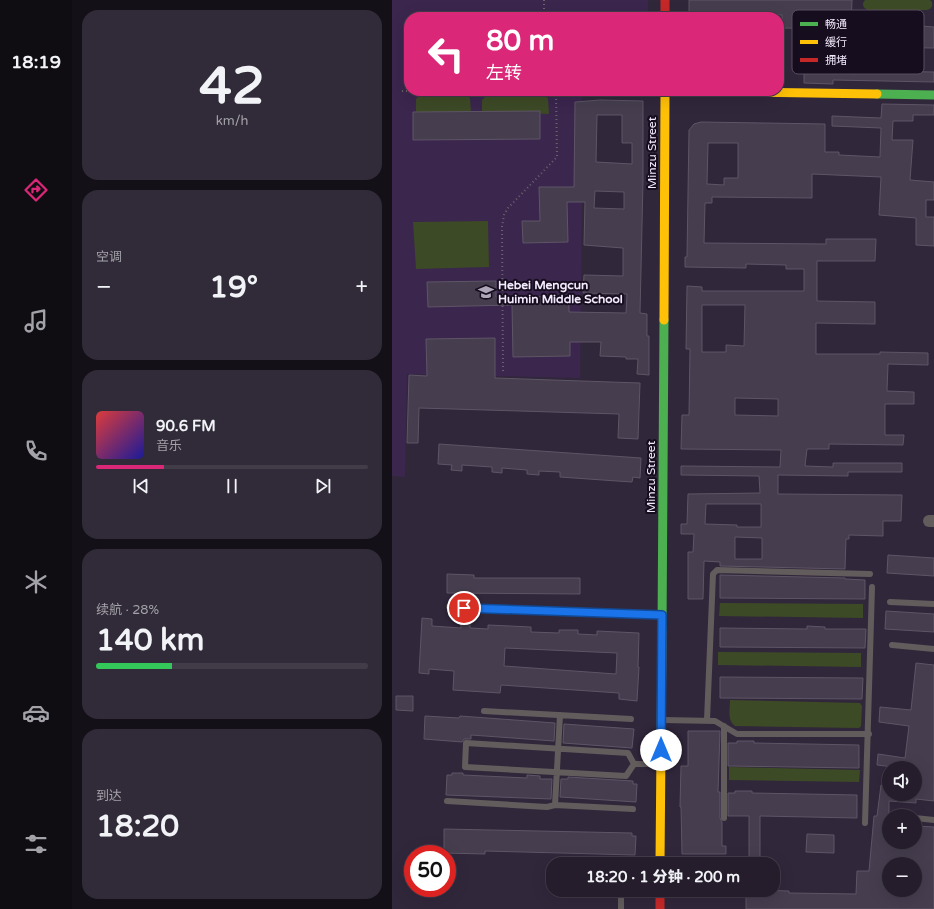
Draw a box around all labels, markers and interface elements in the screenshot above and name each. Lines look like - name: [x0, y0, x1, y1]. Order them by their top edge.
- legend: [792, 10, 924, 74]
- text: 畅通: [825, 18, 847, 31]
- text: 80 m: [486, 24, 554, 58]
- icon: left: [420, 28, 472, 80]
- text: 缓行: [825, 36, 847, 49]
- text: 18:19: [11, 51, 61, 73]
- text: 拥堵: [825, 54, 847, 67]
- text: 42: [199, 55, 265, 118]
- text: 左转: [486, 62, 522, 84]
- text: km/h: [216, 113, 248, 129]
- street label: Minzu Street: [645, 116, 659, 189]
- icon: directions: [22, 176, 50, 204]
- text: 空调: [96, 249, 122, 265]
- text: 19°: [209, 269, 258, 306]
- text: −: [96, 274, 112, 300]
- text: +: [356, 274, 368, 300]
- place label: Hebei Mengcun Huimin Middle School: [498, 278, 623, 306]
- school or university icon: Hebei Mengcun Huimin Middle School: [477, 283, 495, 301]
- icon: music: [22, 307, 50, 335]
- text: 90.6 FM: [156, 417, 216, 435]
- icon: phone: [22, 437, 50, 465]
- text: 音乐: [156, 438, 182, 454]
- street label: Minzu Street: [644, 440, 658, 513]
- icon: previous: [130, 475, 152, 497]
- icon: pause: [221, 475, 243, 497]
- icon: next: [312, 475, 334, 497]
- icon: climate: [22, 568, 50, 596]
- pin: [447, 591, 481, 625]
- icon: arrive: [453, 597, 475, 619]
- text: 续航 · 28%: [96, 602, 159, 618]
- text: 140 km: [96, 622, 204, 659]
- icon: car: [22, 699, 50, 727]
- position arrow: [640, 729, 682, 771]
- map controls: [882, 761, 922, 897]
- button: sound: [882, 761, 922, 801]
- text: 到达: [96, 788, 122, 804]
- text: 18:20: [96, 808, 179, 845]
- button: +: [882, 809, 922, 849]
- icon: filters: [22, 830, 50, 858]
- speed limit sign: 50: [404, 845, 456, 897]
- button: −: [882, 857, 922, 897]
- text: 18:20 · 1 分钟 · 200 m: [586, 868, 740, 886]

